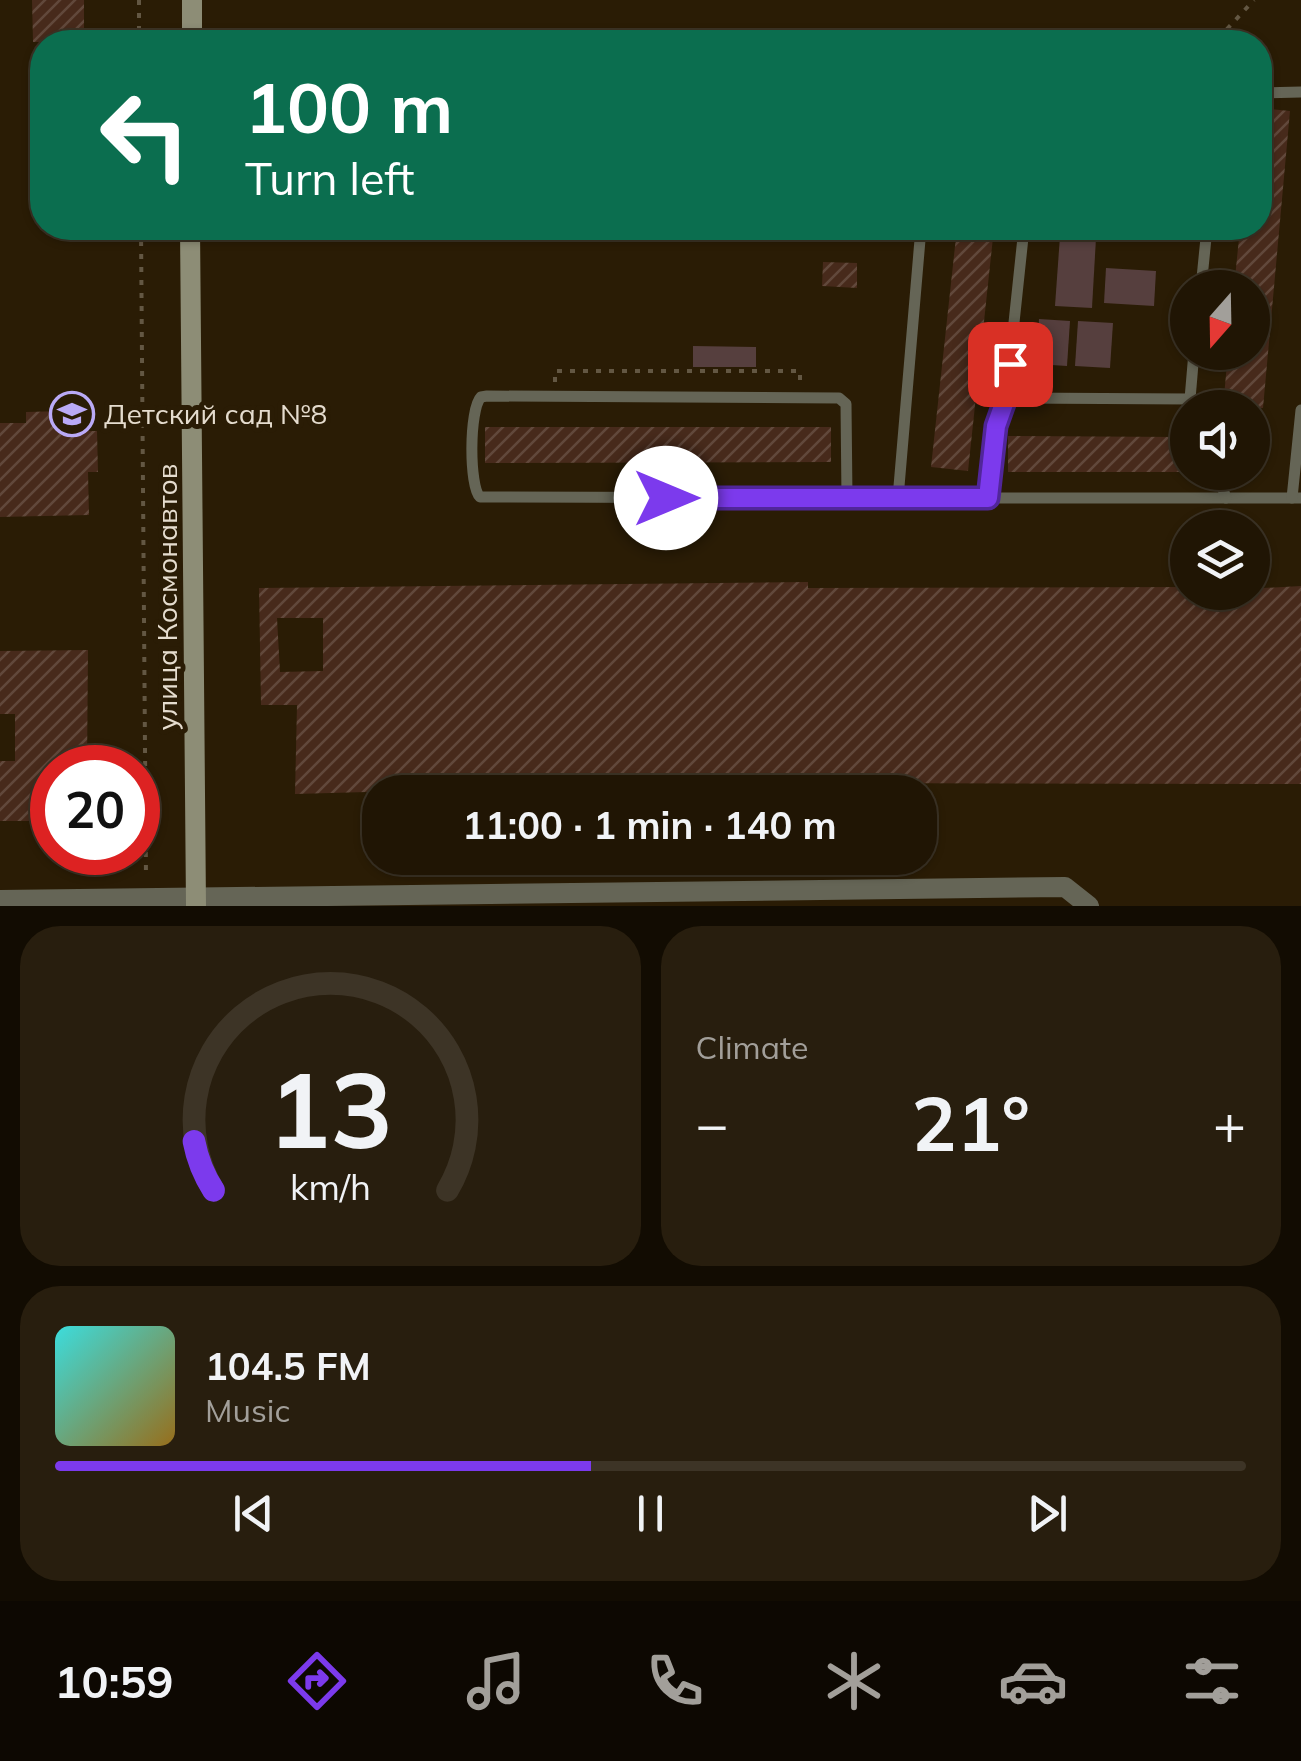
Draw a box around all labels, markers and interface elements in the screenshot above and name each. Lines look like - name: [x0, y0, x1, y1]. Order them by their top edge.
- text: 100 m: [245, 63, 453, 151]
- icon: left: [80, 70, 210, 200]
- text: Turn left: [245, 150, 414, 206]
- north arrow: [1170, 270, 1270, 370]
- map controls: [1170, 270, 1270, 610]
- pin: [968, 322, 1053, 407]
- icon: arrive: [983, 337, 1038, 392]
- button: sound: [1170, 390, 1270, 490]
- school or university icon: Детский сад №8: [49, 391, 95, 437]
- place label: Детский сад №8: [104, 396, 327, 431]
- position arrow: [614, 446, 718, 550]
- street label: улица Космонавтов: [149, 464, 184, 730]
- button: layers: [1170, 510, 1270, 610]
- speed limit sign: 20: [30, 745, 160, 875]
- text: 11:00 · 1 min · 140 m: [462, 801, 837, 849]
- text: Climate: [696, 1027, 808, 1067]
- text: 13: [268, 1043, 393, 1174]
- text: 21°: [912, 1076, 1030, 1170]
- text: −: [696, 1089, 729, 1158]
- text: +: [1213, 1089, 1246, 1158]
- text: km/h: [290, 1164, 371, 1209]
- text: 104.5 FM: [205, 1342, 371, 1390]
- text: Music: [205, 1390, 290, 1430]
- icon: previous: [226, 1486, 281, 1541]
- icon: pause: [623, 1486, 678, 1541]
- icon: next: [1020, 1486, 1075, 1541]
- icon: directions: [282, 1646, 352, 1716]
- icon: music: [461, 1646, 531, 1716]
- icon: phone: [640, 1646, 710, 1716]
- icon: climate: [819, 1646, 889, 1716]
- icon: car: [998, 1646, 1068, 1716]
- icon: filters: [1177, 1646, 1247, 1716]
- text: 10:59: [54, 1653, 174, 1709]

